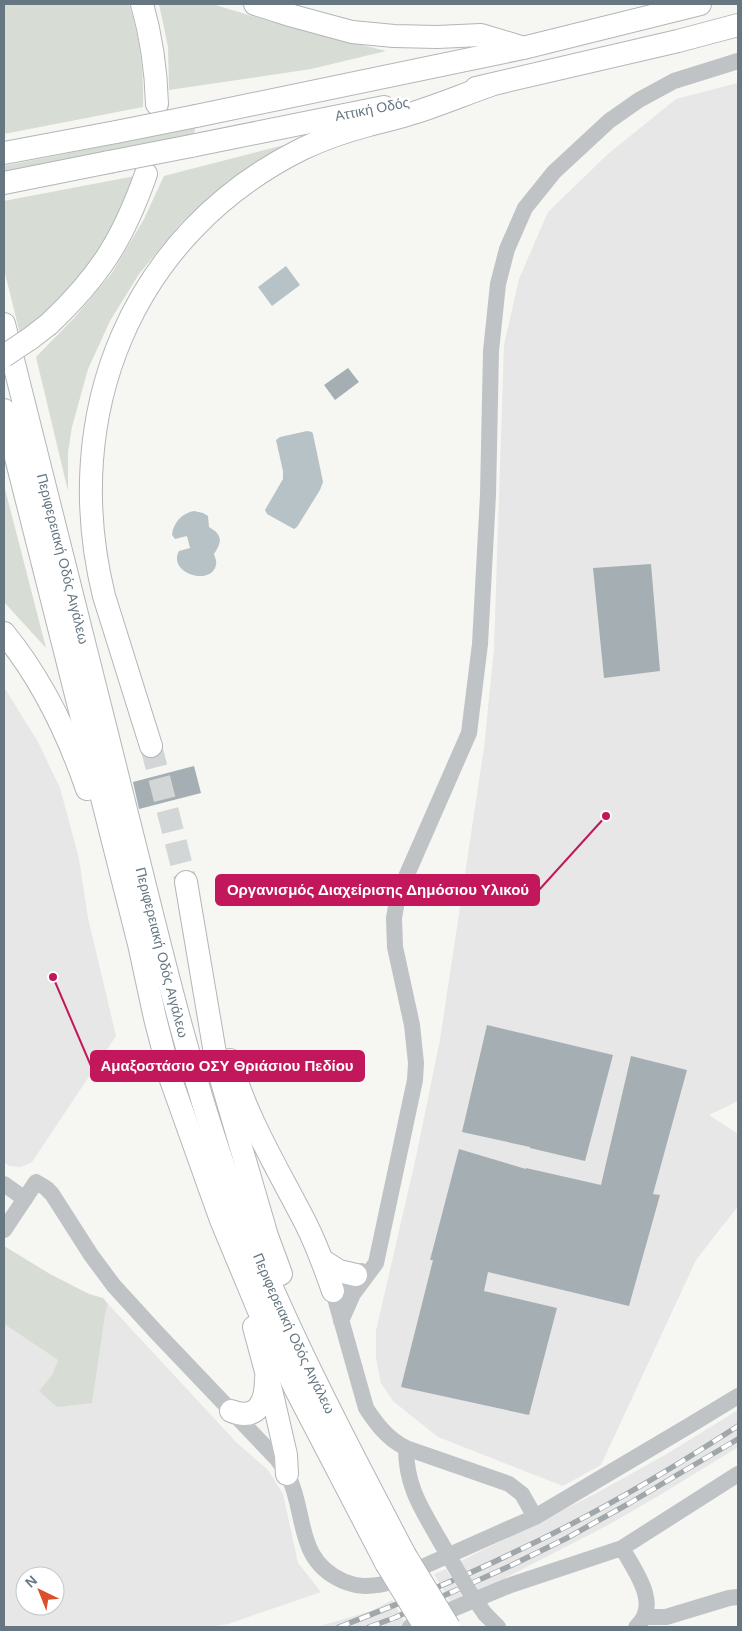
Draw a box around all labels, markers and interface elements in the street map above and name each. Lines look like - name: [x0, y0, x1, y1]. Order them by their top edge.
- street label: Αττική Οδός: [333, 94, 411, 124]
- street label: Περιφερειακή Οδός Αιγάλεω: [34, 472, 92, 646]
- street label: Περιφερειακή Οδός Αιγάλεω: [133, 866, 192, 1039]
- callout: Οργανισμός Διαχείρισης Δημόσιου Υλικού: [216, 875, 539, 905]
- text: Οργανισμός Διαχείρισης Δημόσιου Υλικού: [227, 881, 529, 898]
- callout: Αμαξοστάσιο ΟΣΥ Θριάσιου Πεδίου: [91, 1051, 364, 1081]
- text: Αμαξοστάσιο ΟΣΥ Θριάσιου Πεδίου: [100, 1057, 354, 1074]
- street label: Περιφερειακή Οδός Αιγάλεω: [250, 1251, 338, 1416]
- north arrow: [15, 1566, 65, 1616]
- text: N: [22, 1572, 40, 1591]

